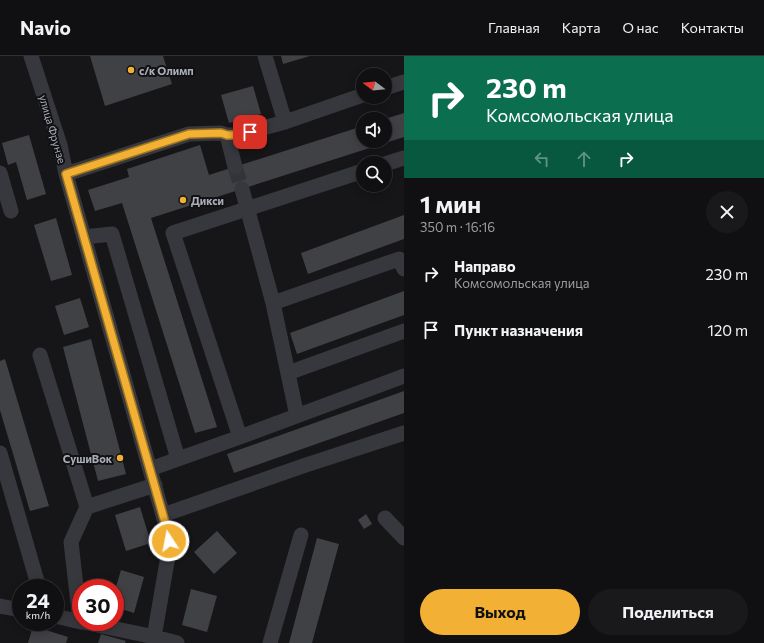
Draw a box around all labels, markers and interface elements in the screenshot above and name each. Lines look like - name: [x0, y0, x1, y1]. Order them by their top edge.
- text: Navio: [20, 16, 71, 39]
- text: Главная: [488, 19, 540, 36]
- text: Карта: [562, 19, 600, 36]
- text: О нас: [622, 19, 659, 36]
- text: Контакты: [681, 19, 744, 36]
- place label: с/к Олимп: [139, 64, 194, 77]
- marker: с/к Олимп: [126, 65, 136, 75]
- north arrow: [356, 68, 392, 104]
- map controls: [356, 68, 392, 192]
- text: 230 m: [486, 70, 567, 104]
- icon: right: [420, 72, 472, 124]
- street label: улица Фрунзе: [37, 93, 69, 165]
- text: Комсомольская улица: [486, 104, 674, 126]
- button: sound: [356, 112, 392, 148]
- pin: [233, 115, 267, 149]
- icon: arrive: [239, 121, 261, 143]
- icon: left: [531, 148, 553, 170]
- icon: ahead: [573, 148, 595, 170]
- icon: right: [615, 148, 637, 170]
- button: search: [356, 156, 392, 192]
- text: 1 мин: [420, 189, 481, 218]
- button: close: [706, 191, 748, 233]
- place label: Дикси: [191, 194, 224, 207]
- marker: Дикси: [178, 195, 188, 205]
- text: 350 m · 16:16: [420, 219, 495, 235]
- text: Направо: [454, 257, 516, 275]
- icon: right: [420, 263, 442, 285]
- text: 230 m: [705, 265, 748, 283]
- text: Комсомольская улица: [454, 275, 589, 291]
- icon: arrive: [420, 319, 442, 341]
- text: Пункт назначения: [454, 321, 583, 339]
- text: 120 m: [708, 321, 748, 339]
- place label: СушиВок: [63, 452, 113, 465]
- marker: СушиВок: [115, 453, 125, 463]
- position arrow: [148, 520, 190, 562]
- speed limit sign: 30: [72, 579, 124, 631]
- text: 24: [26, 588, 50, 612]
- button: Выход: [420, 589, 580, 635]
- button: Поделиться: [588, 589, 748, 635]
- text: km/h: [26, 609, 50, 621]

